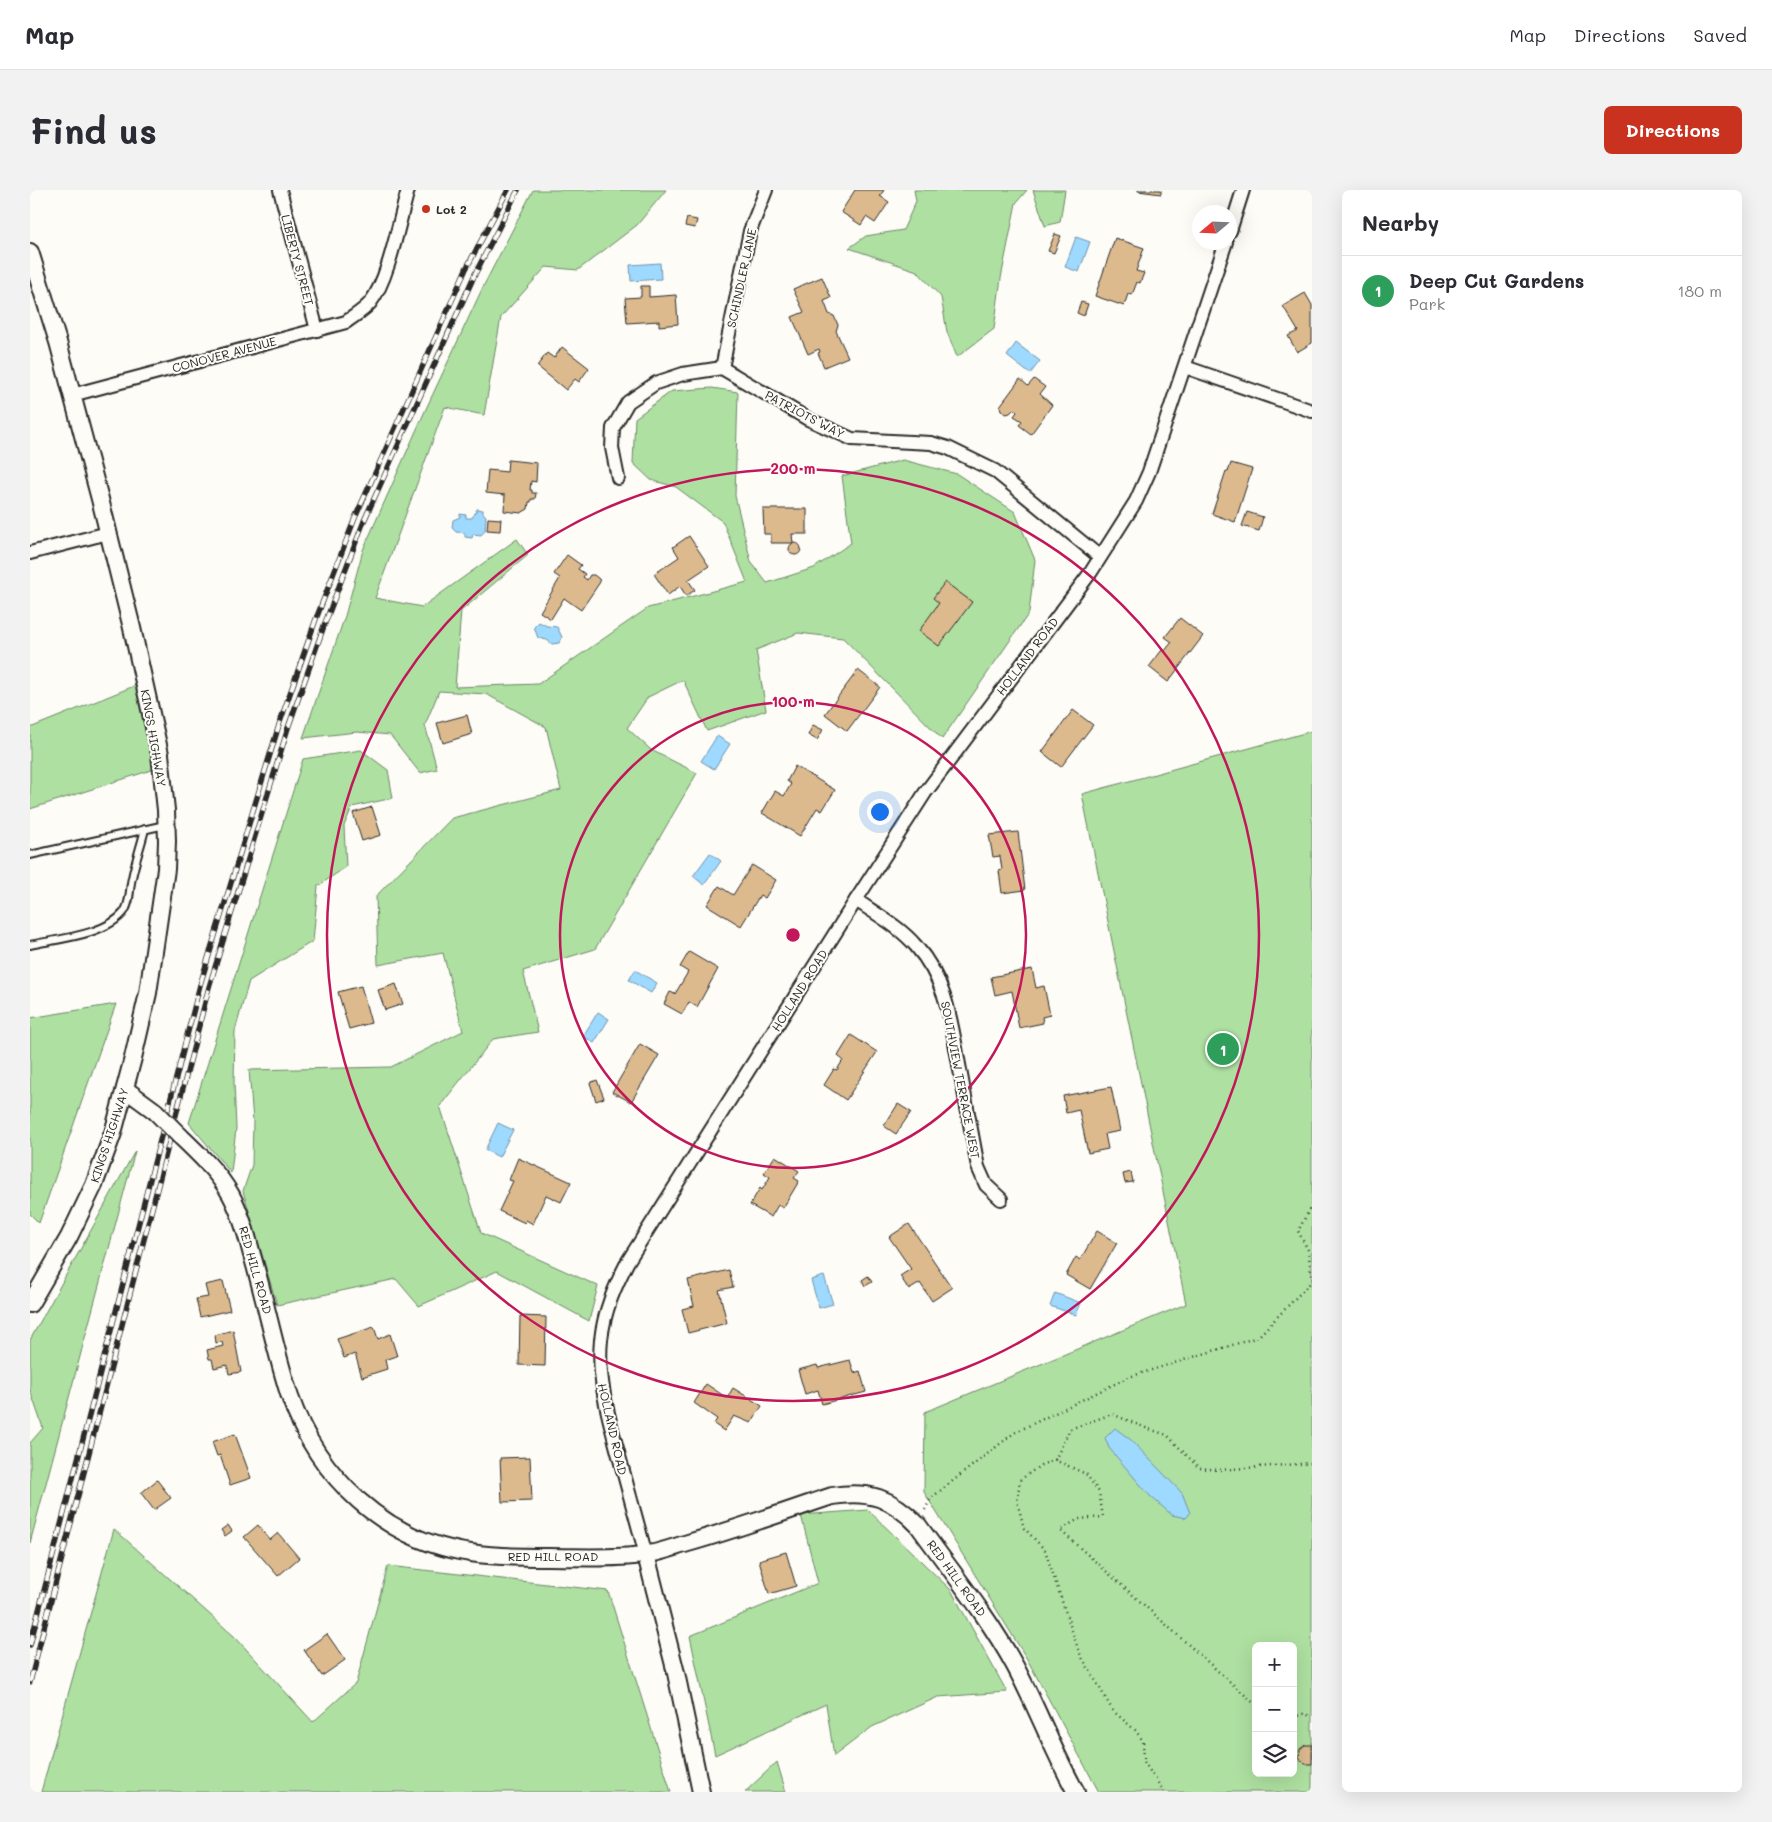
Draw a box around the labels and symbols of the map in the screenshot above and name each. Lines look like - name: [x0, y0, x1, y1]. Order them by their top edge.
- place label: Lot 2: [436, 201, 467, 217]
- marker: Lot 2: [420, 203, 432, 215]
- north arrow: [1192, 205, 1237, 250]
- street label: LIBERTY STREET: [278, 213, 318, 308]
- street label: SCHINDLER LANE: [723, 227, 759, 329]
- street label: CONOVER AVENUE: [170, 332, 278, 376]
- street label: PATRIOTS WAY: [762, 386, 848, 442]
- text: 200 m: [771, 458, 816, 478]
- street label: HOLLAND ROAD: [992, 614, 1062, 698]
- street label: KINGS HIGHWAY: [138, 688, 170, 788]
- text: 100 m: [771, 691, 815, 711]
- your location: [867, 799, 893, 825]
- centre of rings: [784, 926, 802, 944]
- street label: HOLLAND ROAD: [767, 946, 831, 1034]
- street label: SOUTHVIEW TERRACE WEST: [938, 1000, 984, 1161]
- pin: 1: [1207, 1030, 1239, 1068]
- street label: KINGS HIGHWAY: [86, 1085, 132, 1184]
- street label: RED HILL ROAD: [236, 1224, 276, 1316]
- street label: HOLLAND ROAD: [595, 1382, 631, 1476]
- street label: RED HILL ROAD: [924, 1537, 990, 1619]
- street label: RED HILL ROAD: [508, 1548, 598, 1564]

